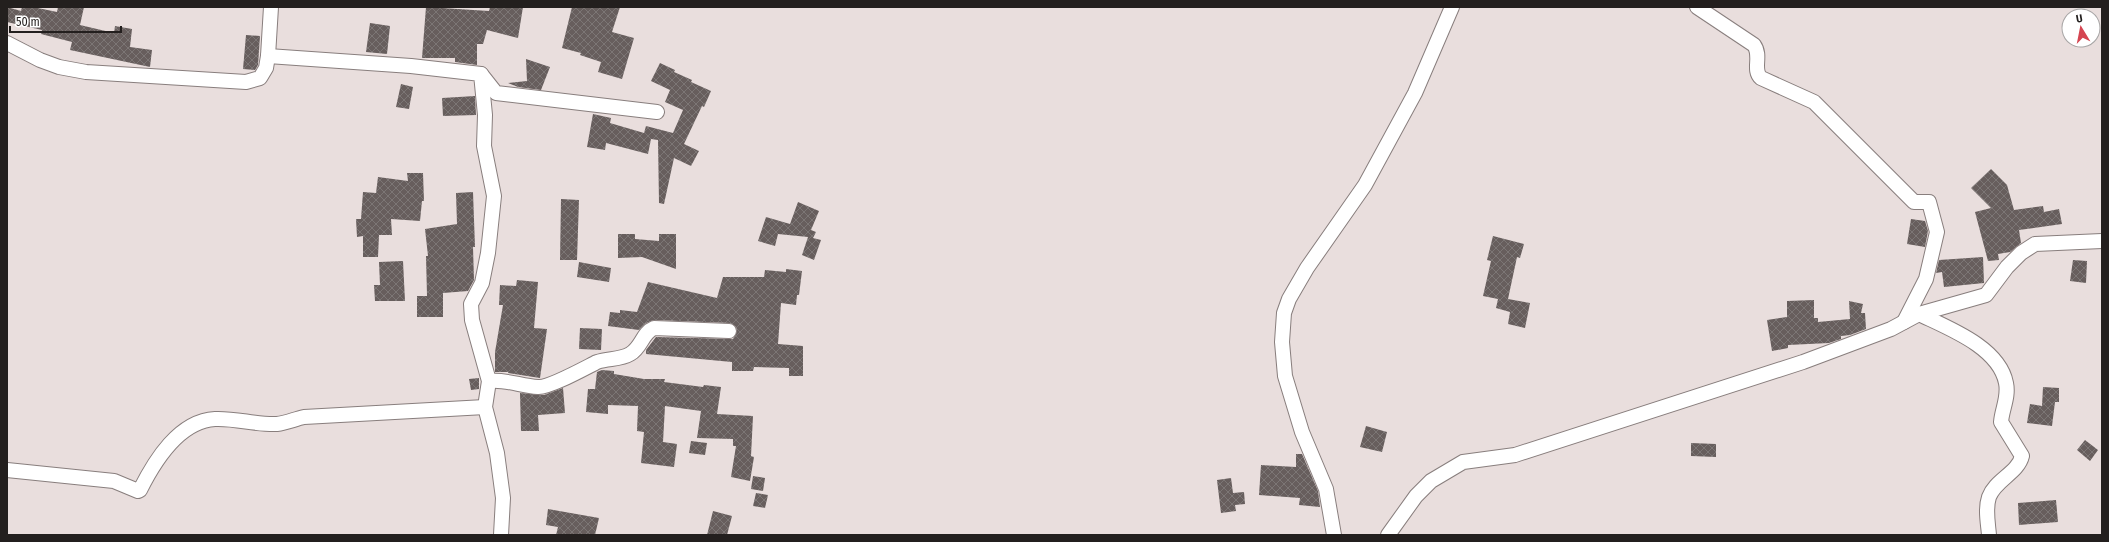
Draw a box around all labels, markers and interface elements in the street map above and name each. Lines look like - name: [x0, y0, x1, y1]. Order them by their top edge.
- scale bar: [10, 8, 121, 34]
- north arrow: [2061, 8, 2101, 48]
- text: U: [2075, 12, 2084, 26]
- text: 50 m: [16, 15, 40, 29]

